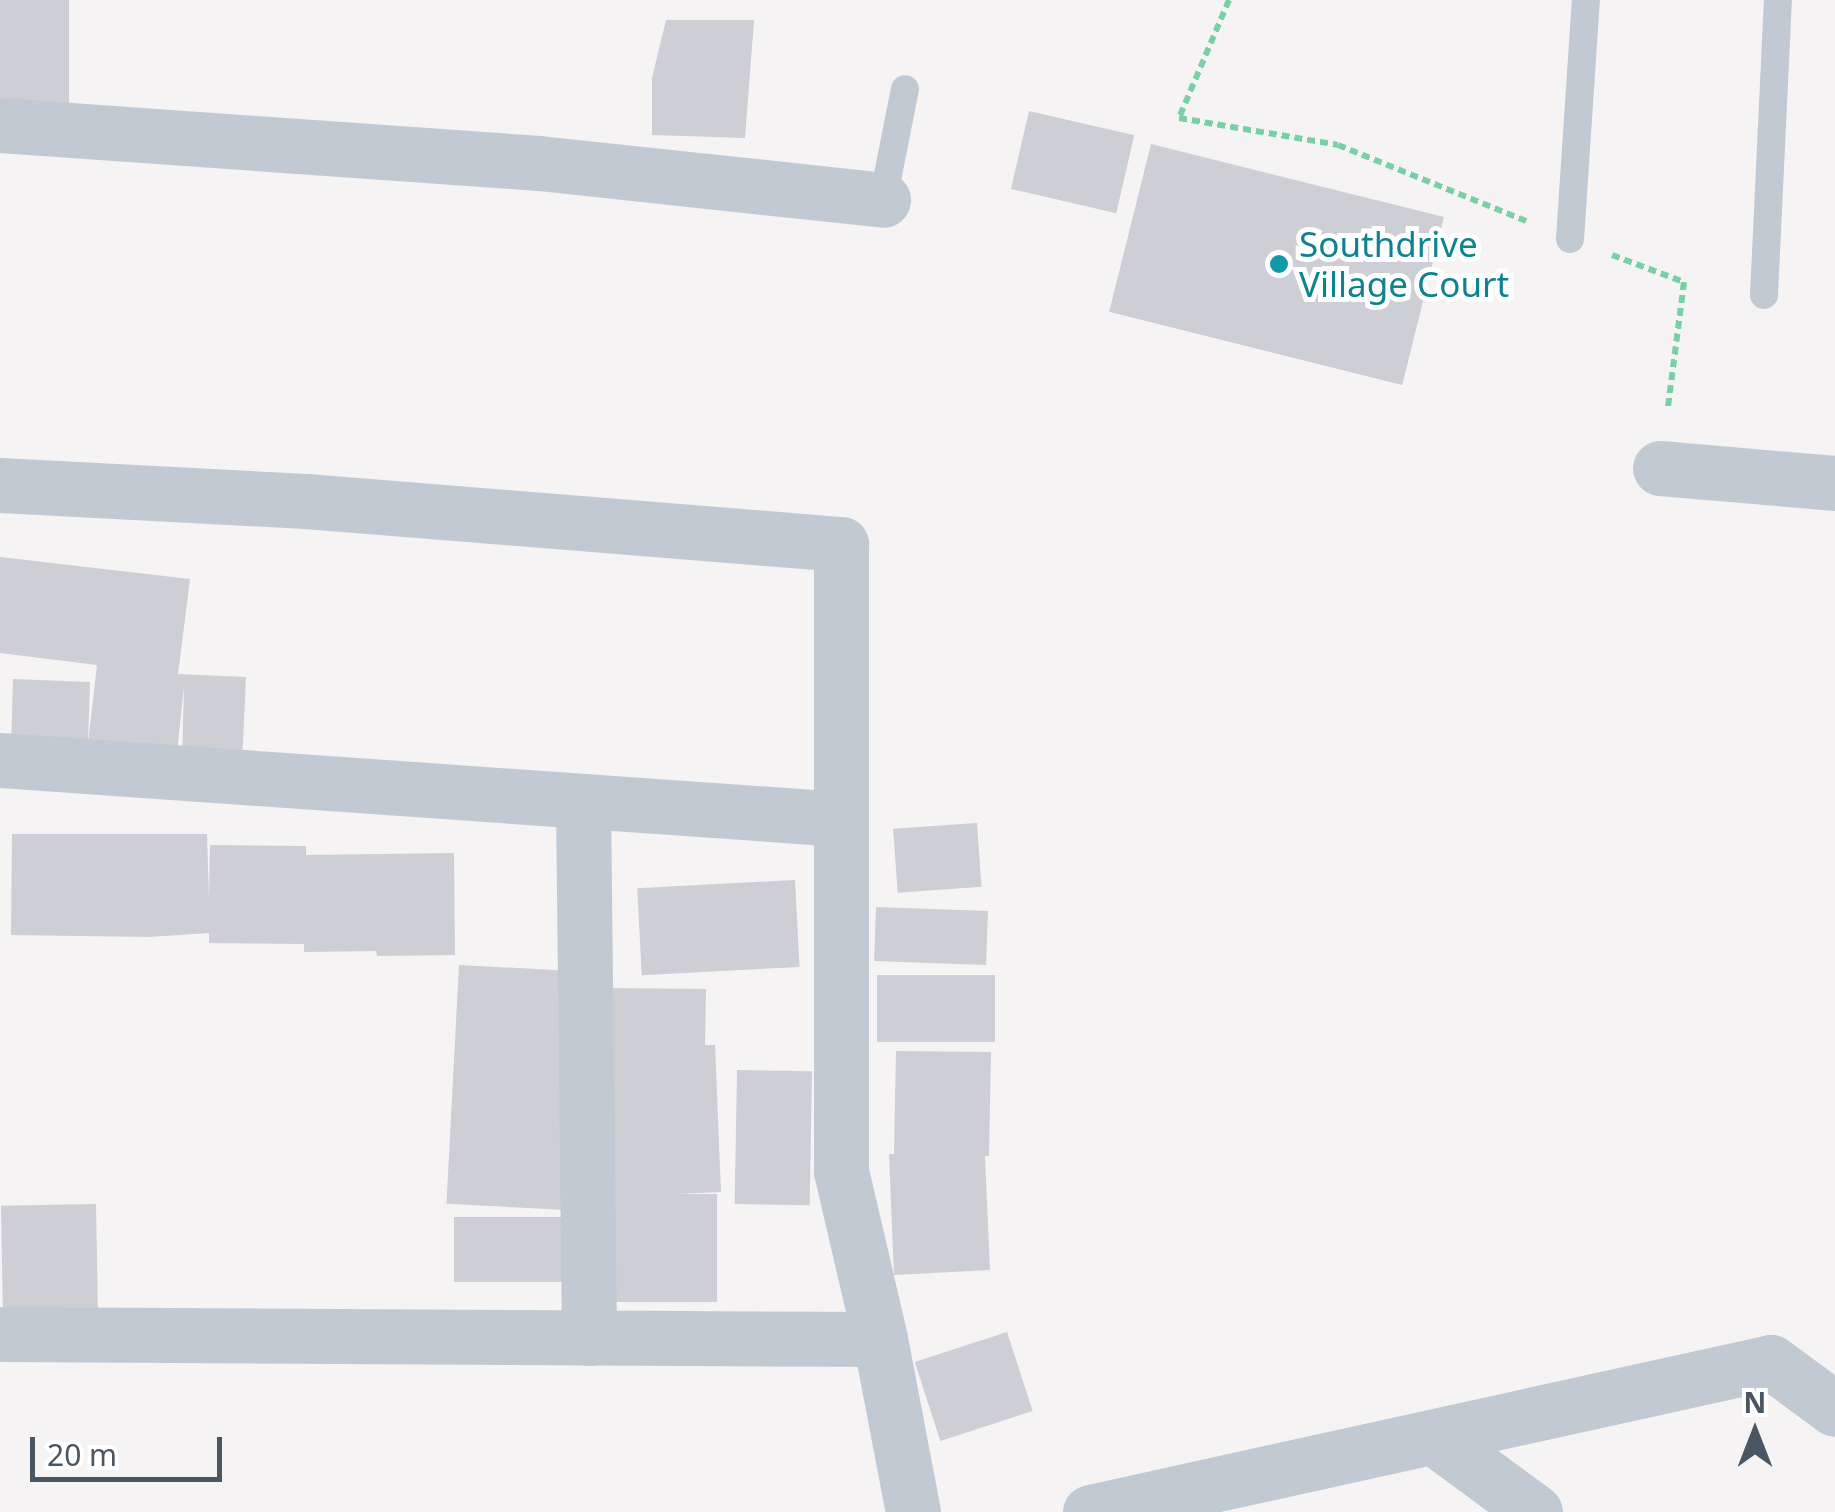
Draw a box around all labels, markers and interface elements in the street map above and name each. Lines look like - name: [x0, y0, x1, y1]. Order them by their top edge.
- place label: Southdrive Village Court: [1299, 223, 1509, 305]
- marker: Southdrive Village Court: [1268, 253, 1290, 275]
- north arrow: [1705, 1382, 1805, 1482]
- text: N: [1744, 1383, 1766, 1421]
- scale bar: [35, 1417, 228, 1479]
- text: 20 m: [47, 1434, 117, 1475]

